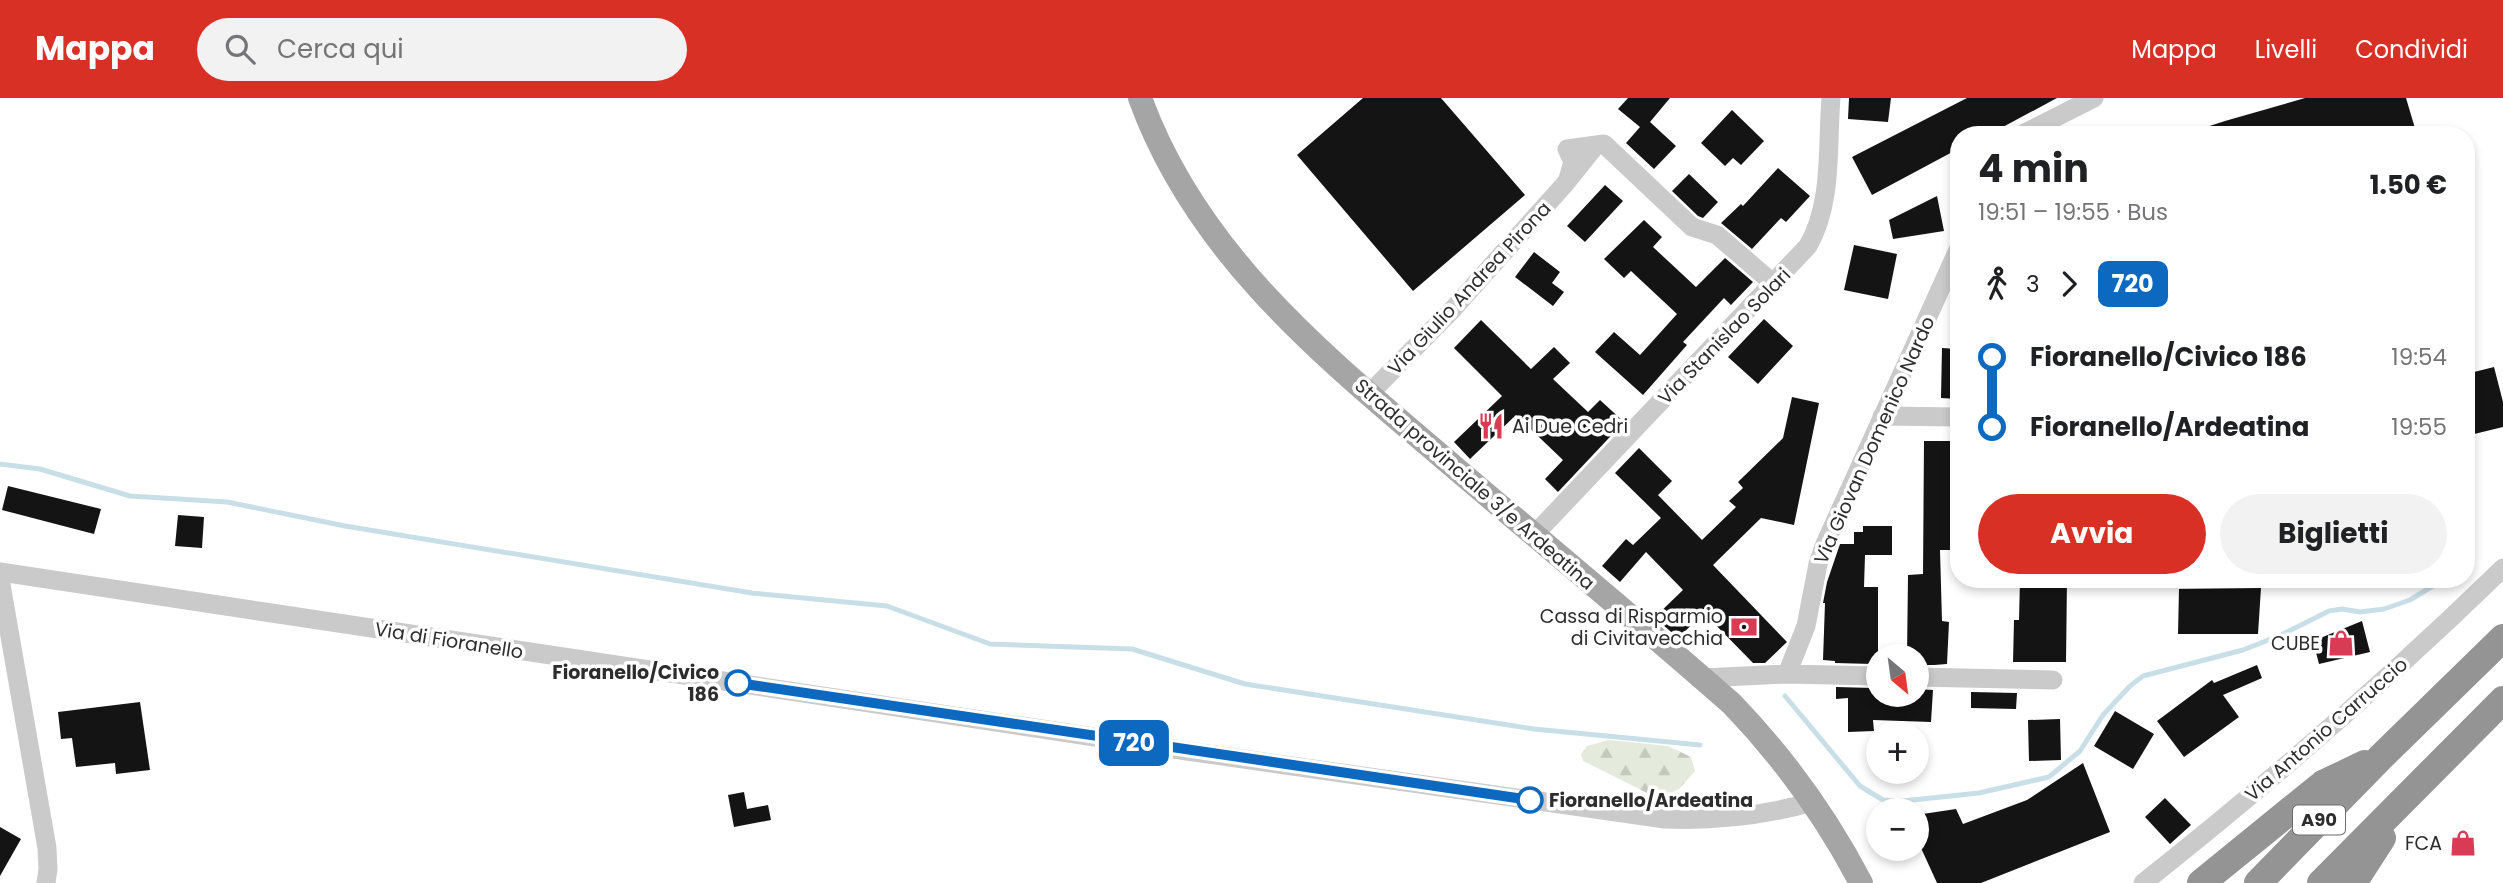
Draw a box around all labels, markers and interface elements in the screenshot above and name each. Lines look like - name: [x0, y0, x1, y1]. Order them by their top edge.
- search box: [197, 18, 687, 81]
- text: Mappa: [35, 25, 155, 72]
- icon: search: [221, 30, 259, 68]
- text: Cerca qui: [277, 31, 404, 67]
- text: Mappa: [2131, 33, 2217, 66]
- text: Livelli: [2255, 33, 2317, 66]
- text: Condividi: [2355, 33, 2468, 66]
- text: 4 min: [1978, 142, 2089, 195]
- text: 1.50 €: [2370, 167, 2447, 203]
- street label: Via Giulio Andrea Pirona: [1382, 196, 1557, 381]
- text: 19:51 – 19:55 · Bus: [1978, 196, 2168, 228]
- street label: Via Stanislao Solari: [1652, 262, 1797, 411]
- icon: walk: [1978, 265, 2016, 303]
- icon: forward: [2050, 265, 2088, 303]
- text: 720: [2112, 267, 2154, 300]
- text: 3: [2026, 268, 2040, 300]
- street label: Via Giovan Domenico Nardo: [1807, 312, 1941, 568]
- text: Fioranello/Civico 186: [2030, 339, 2307, 375]
- text: 19:54: [2391, 341, 2447, 373]
- street label: Strada provinciale 3/e Ardeatina: [1349, 373, 1600, 596]
- text: Fioranello/Ardeatina: [2030, 409, 2309, 445]
- restaurant icon: Ai Due Cedri: [1476, 411, 1506, 441]
- text: 19:55: [2391, 411, 2447, 443]
- place label: Ai Due Cedri: [1512, 413, 1628, 440]
- button: Avvia: [1978, 494, 2206, 574]
- button: Biglietti: [2220, 494, 2447, 574]
- place label: Cassa di Risparmio di Civitavecchia: [1540, 603, 1723, 652]
- bank icon: Cassa di Risparmio di Civitavecchia: [1729, 612, 1759, 642]
- street label: Via di Fioranello: [373, 615, 525, 666]
- shop icon: CUBE: [2326, 628, 2356, 658]
- place label: CUBE: [2271, 630, 2320, 657]
- north arrow: [1866, 644, 1928, 707]
- map controls: [1866, 644, 1929, 861]
- street label: Via Antonio Carruccio: [2239, 651, 2413, 808]
- place label: Fioranello/Civico 186: [552, 659, 719, 708]
- marker: Fioranello/Civico 186: [725, 670, 751, 696]
- line badge: 720: [1094, 720, 1174, 766]
- button: +: [1866, 721, 1929, 784]
- text: 720: [1113, 726, 1155, 759]
- marker: Fioranello/Ardeatina: [1517, 787, 1543, 813]
- place label: Fioranello/Ardeatina: [1549, 787, 1753, 814]
- button: −: [1866, 798, 1929, 861]
- road number: A90: [2293, 806, 2345, 834]
- shop icon: FCA: [2448, 828, 2478, 858]
- place label: FCA: [2405, 830, 2442, 857]

